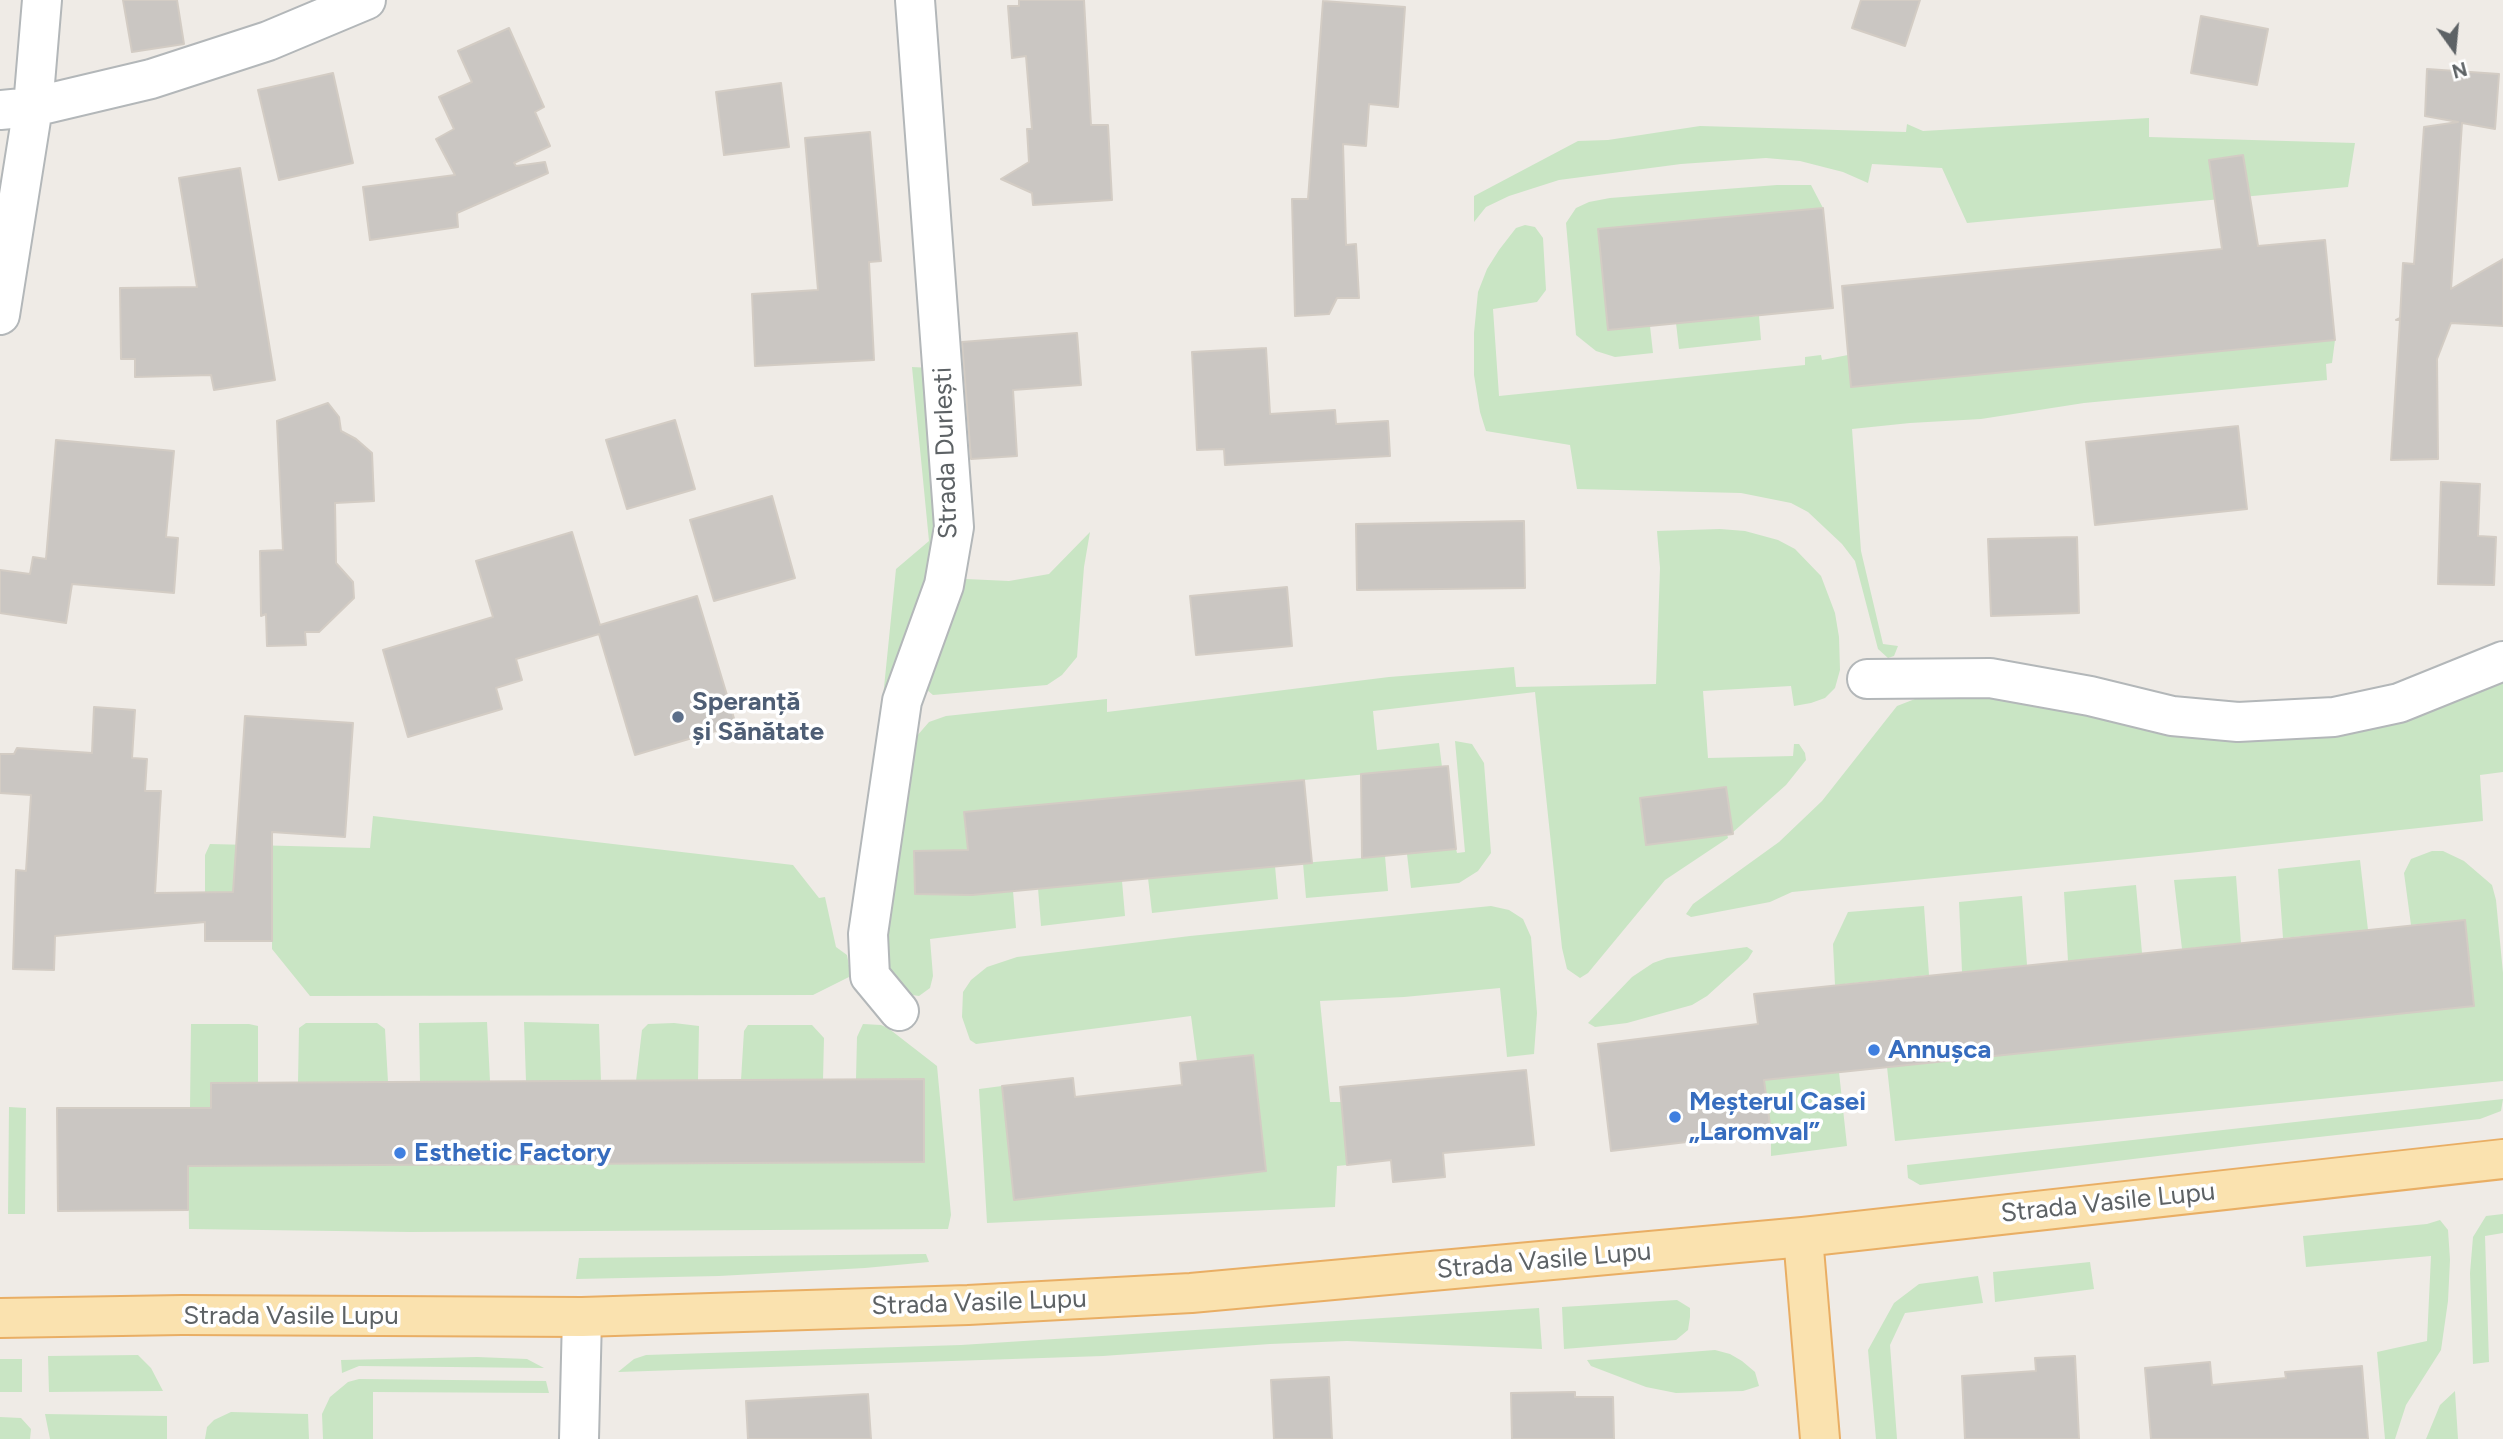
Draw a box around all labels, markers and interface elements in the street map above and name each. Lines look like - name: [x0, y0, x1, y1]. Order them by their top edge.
- north arrow: [2419, 14, 2489, 84]
- text: N: [2449, 57, 2470, 83]
- street label: Strada Durlești: [927, 367, 965, 539]
- place label: Speranță și Sănătate: [692, 686, 824, 748]
- marker: Speranță și Sănătate: [670, 709, 686, 725]
- place label: Annușca: [1888, 1034, 1991, 1066]
- marker: Annușca: [1866, 1042, 1882, 1058]
- place label: Meșterul Casei „Laromval”: [1689, 1086, 1866, 1148]
- marker: Meșterul Casei „Laromval”: [1667, 1109, 1683, 1125]
- place label: Esthetic Factory: [414, 1137, 611, 1169]
- marker: Esthetic Factory: [392, 1145, 408, 1161]
- street label: Strada Vasile Lupu: [1999, 1176, 2217, 1230]
- street label: Strada Vasile Lupu: [1435, 1236, 1653, 1286]
- street label: Strada Vasile Lupu: [871, 1284, 1087, 1322]
- street label: Strada Vasile Lupu: [183, 1300, 399, 1332]

